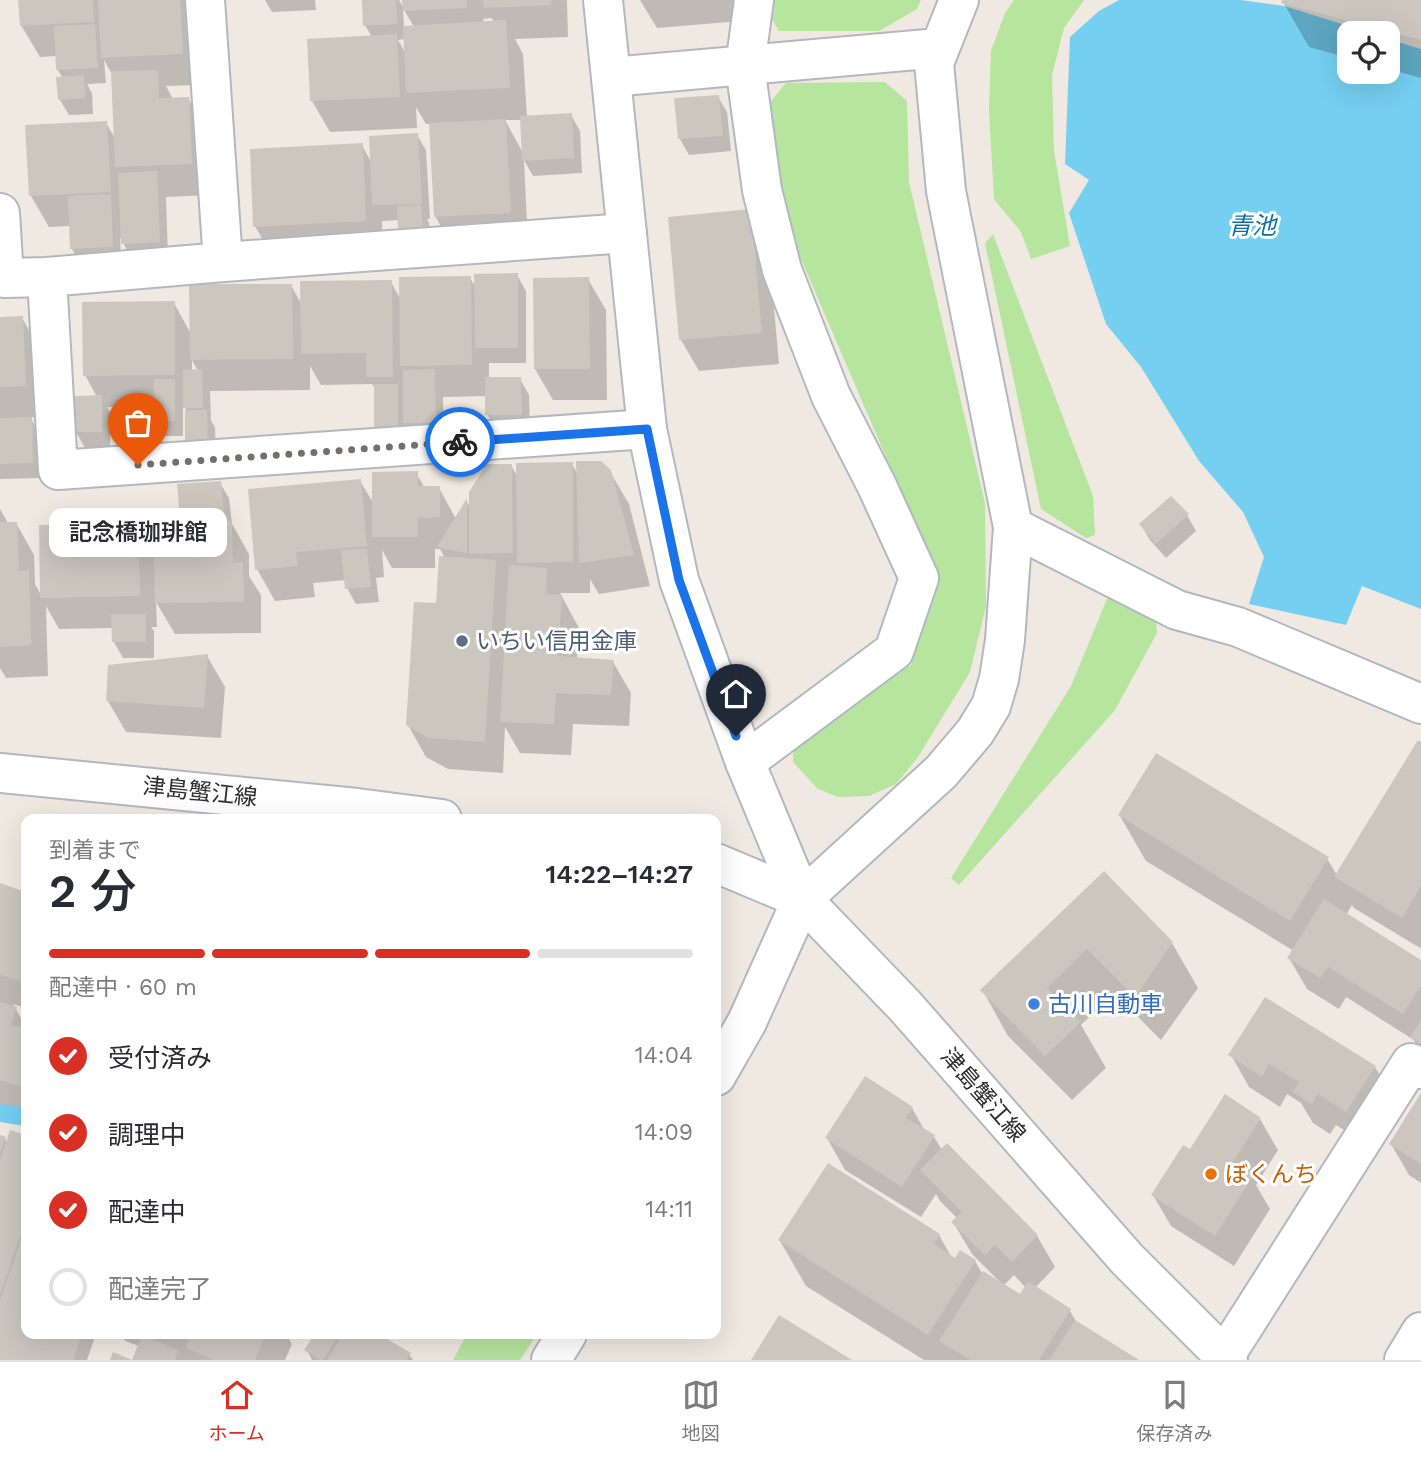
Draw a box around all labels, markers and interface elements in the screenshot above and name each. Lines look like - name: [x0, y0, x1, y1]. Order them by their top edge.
- map controls: [1337, 21, 1400, 84]
- button: locate: [1337, 21, 1400, 84]
- water label: 青池: [1228, 212, 1278, 240]
- pin: [108, 393, 168, 465]
- icon: bag: [119, 404, 157, 442]
- courier: [425, 407, 495, 477]
- icon: bike: [441, 423, 479, 461]
- callout: 記念橋珈琲館: [49, 507, 227, 556]
- text: 記念橋珈琲館: [69, 519, 207, 546]
- place label: いちい信用金庫: [476, 628, 637, 655]
- marker: いちい信用金庫: [454, 633, 470, 649]
- pin: [706, 664, 766, 736]
- icon: home: [717, 675, 755, 713]
- street label: 津島蟹江線: [141, 773, 259, 811]
- text: 到着まで: [49, 837, 141, 864]
- text: 14:22–14:27: [546, 859, 693, 889]
- text: 2 分: [49, 864, 136, 918]
- text: 配達中 · 60 m: [49, 974, 197, 1001]
- place label: 古川自動車: [1048, 991, 1163, 1018]
- marker: 古川自動車: [1026, 996, 1042, 1012]
- icon: check: [49, 1037, 87, 1075]
- text: 14:04: [635, 1042, 693, 1069]
- text: 受付済み: [108, 1043, 212, 1073]
- street label: 津島蟹江線: [935, 1043, 1031, 1147]
- icon: check: [49, 1114, 87, 1152]
- text: 14:09: [635, 1119, 693, 1146]
- text: 調理中: [108, 1120, 186, 1150]
- place label: ぼくんち: [1225, 1161, 1317, 1188]
- marker: ぼくんち: [1203, 1166, 1219, 1182]
- icon: check: [49, 1191, 87, 1229]
- text: 14:11: [645, 1196, 693, 1223]
- text: 配達中: [108, 1197, 186, 1227]
- text: 配達完了: [108, 1274, 212, 1304]
- tab: ホーム: [208, 1376, 265, 1445]
- tab: 地図: [682, 1376, 720, 1445]
- tab: 保存済み: [1137, 1376, 1213, 1445]

